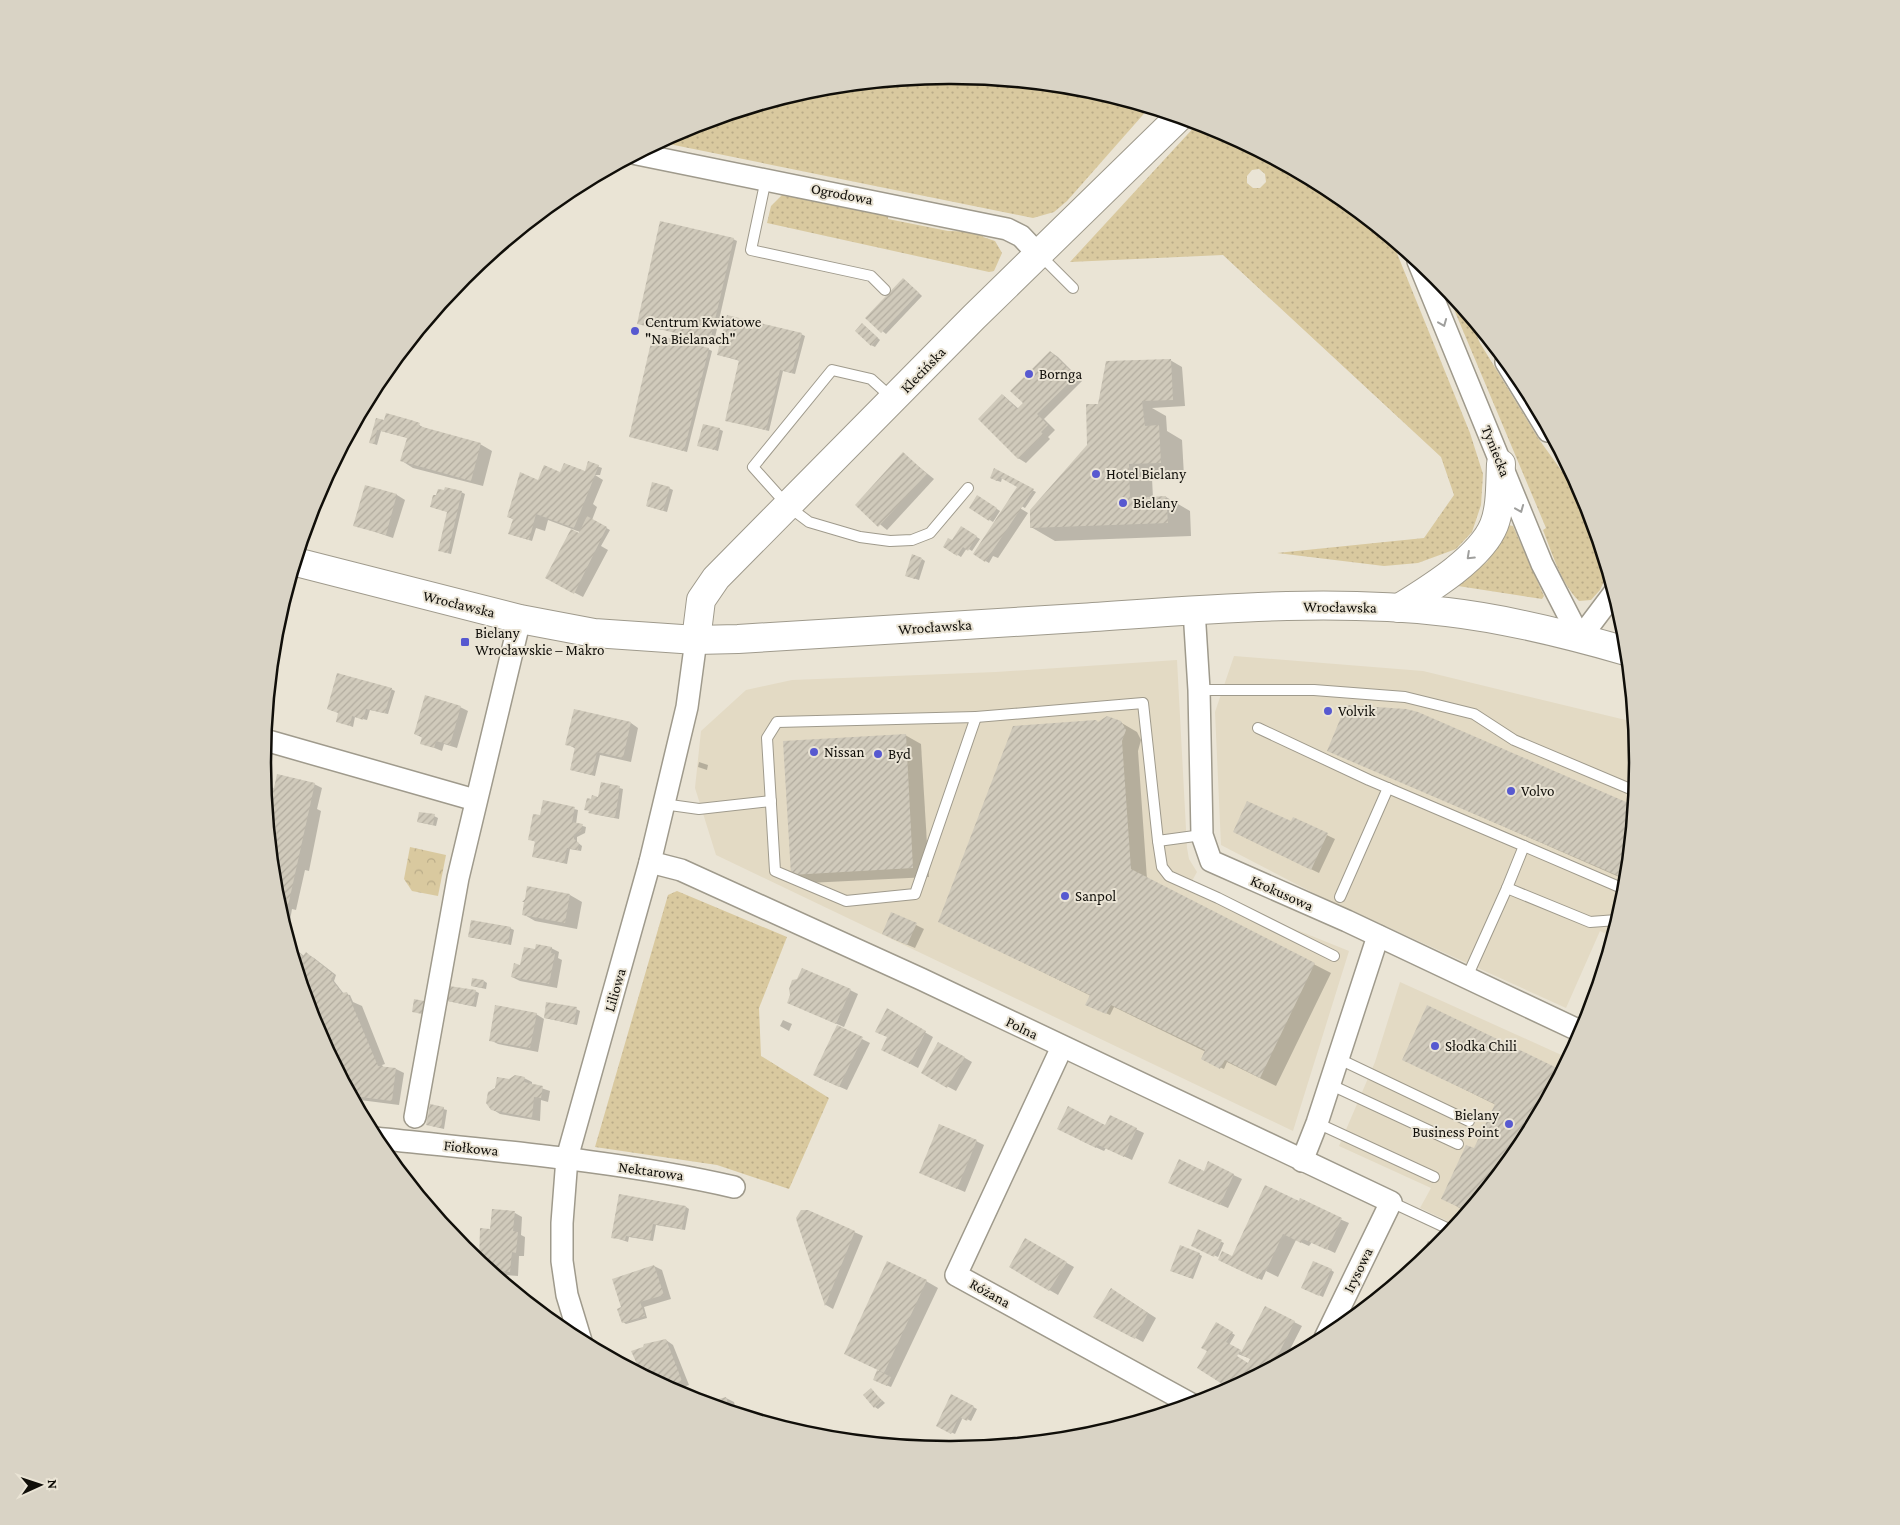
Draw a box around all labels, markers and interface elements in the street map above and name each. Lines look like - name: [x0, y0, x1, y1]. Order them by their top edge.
- street label: Ogrodowa: [809, 180, 874, 209]
- place label: Centrum Kwiatowe "Na Bielanach": [645, 314, 762, 347]
- one-way arrow: [1437, 318, 1447, 326]
- marker: Centrum Kwiatowe "Na Bielanach": [629, 325, 641, 337]
- street label: Klecińska: [897, 344, 949, 396]
- place label: Bornga: [1039, 366, 1082, 383]
- marker: Bornga: [1023, 368, 1035, 380]
- street label: Tyniecka: [1478, 423, 1514, 479]
- place label: Hotel Bielany: [1106, 466, 1186, 483]
- marker: Hotel Bielany: [1090, 468, 1102, 480]
- place label: Bielany: [1133, 495, 1178, 512]
- marker: Bielany: [1117, 497, 1129, 509]
- one-way arrow: [1513, 504, 1524, 513]
- one-way arrow: [1466, 550, 1475, 559]
- street label: Wrocławska: [421, 587, 497, 621]
- street label: Wrocławska: [1303, 598, 1377, 616]
- street label: Wrocławska: [898, 616, 972, 638]
- place label: Bielany Wrocławskie – Makro: [475, 625, 604, 658]
- marker: Bielany Wrocławskie – Makro: [459, 636, 471, 648]
- place label: Volvik: [1338, 703, 1376, 719]
- marker: Volvik: [1322, 705, 1334, 717]
- place label: Nissan: [824, 744, 865, 760]
- marker: Nissan: [808, 746, 820, 758]
- place label: Byd: [888, 746, 911, 763]
- marker: Byd: [872, 748, 884, 760]
- place label: Volvo: [1521, 783, 1555, 799]
- marker: Volvo: [1505, 785, 1517, 797]
- street label: Krokusowa: [1248, 872, 1316, 914]
- place label: Sanpol: [1075, 888, 1116, 905]
- marker: Sanpol: [1059, 890, 1071, 902]
- street label: Liliowa: [601, 966, 629, 1014]
- street label: Polna: [1003, 1013, 1041, 1043]
- place label: Słodka Chili: [1445, 1038, 1517, 1054]
- marker: Słodka Chili: [1429, 1040, 1441, 1052]
- place label: Bielany Business Point: [1412, 1107, 1500, 1140]
- marker: Bielany Business Point: [1503, 1118, 1515, 1130]
- street label: Fiołkowa: [443, 1137, 499, 1159]
- street label: Nektarowa: [617, 1159, 685, 1183]
- street label: Irysowa: [1340, 1245, 1377, 1295]
- street label: Różana: [967, 1275, 1013, 1311]
- north arrow: [15, 1460, 65, 1510]
- text: N: [45, 1479, 61, 1490]

